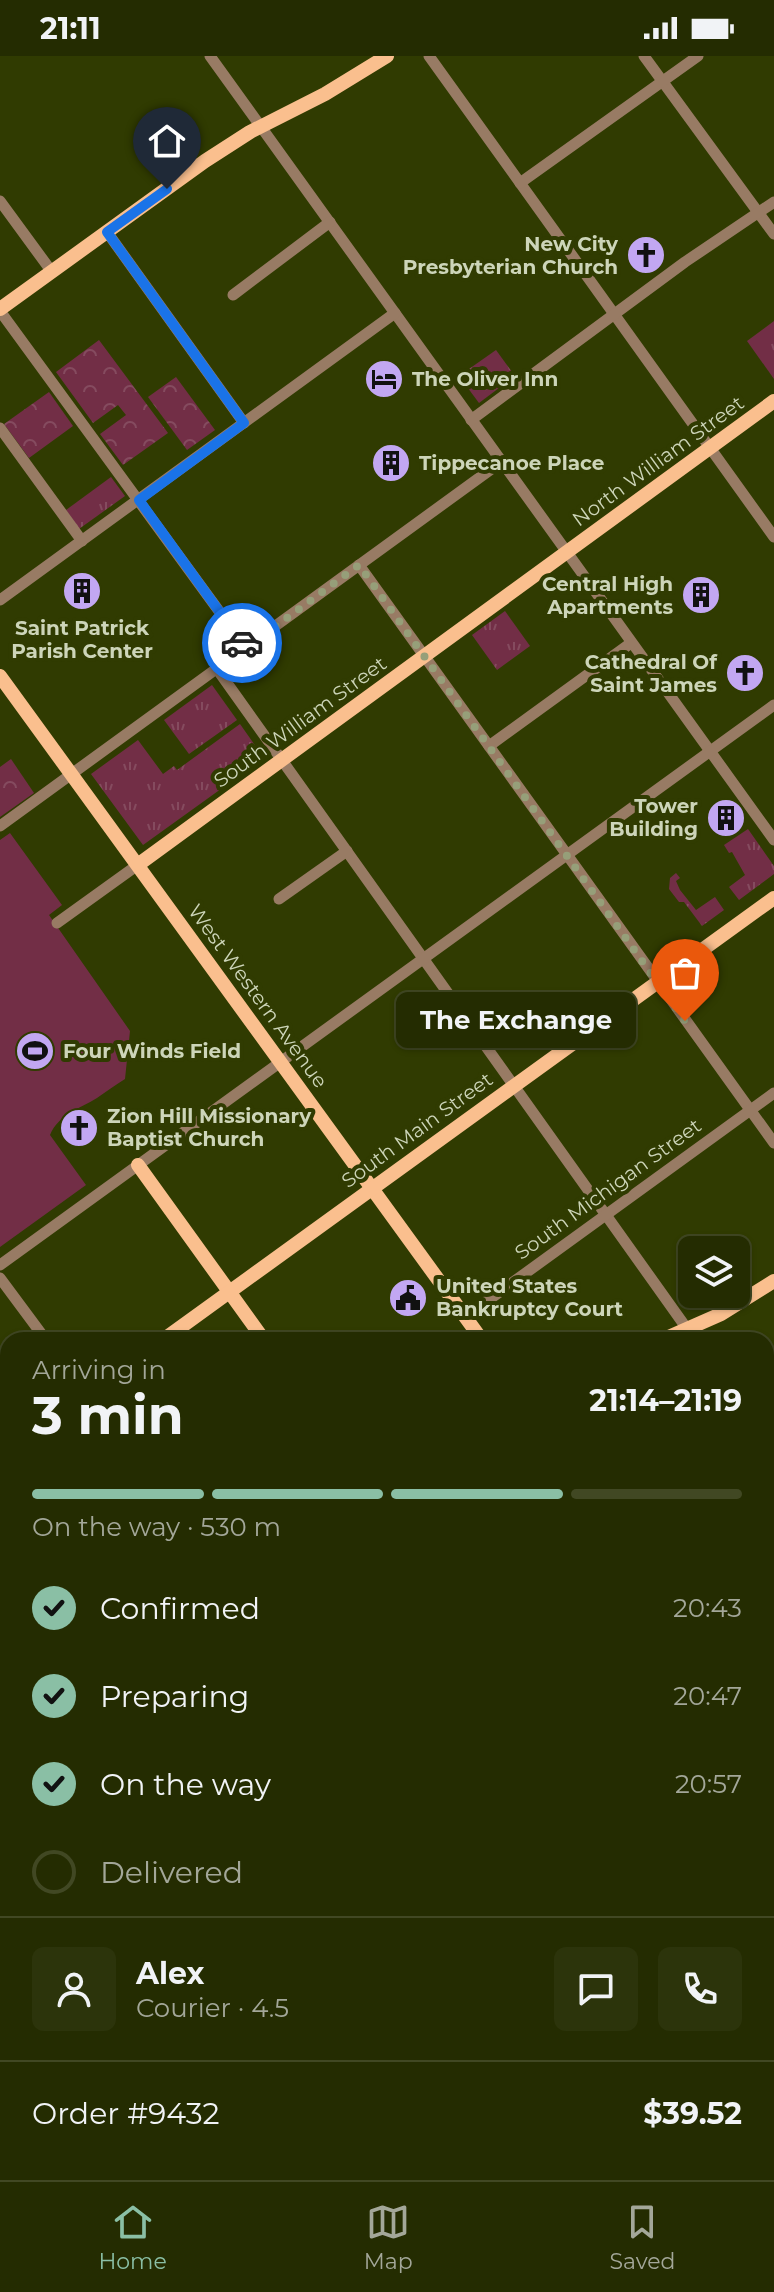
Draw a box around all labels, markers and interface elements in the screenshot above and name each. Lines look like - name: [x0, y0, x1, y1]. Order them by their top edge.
- text: 21:11: [40, 10, 101, 47]
- pin: [133, 107, 201, 189]
- icon: home: [145, 119, 189, 163]
- place label: New City Presbyterian Church: [403, 232, 619, 279]
- church icon: New City Presbyterian Church: [625, 234, 667, 276]
- hotel icon: The Oliver Inn: [363, 358, 405, 400]
- place label: The Oliver Inn: [412, 367, 558, 391]
- street label: North William Street: [568, 391, 748, 531]
- building icon: Tippecanoe Place: [370, 442, 412, 484]
- place label: Tippecanoe Place: [419, 451, 604, 475]
- building icon: Saint Patrick Parish Center: [61, 570, 103, 612]
- place label: Central High Apartments: [542, 572, 673, 619]
- building icon: Central High Apartments: [680, 574, 722, 616]
- courier: [202, 603, 282, 683]
- place label: Saint Patrick Parish Center: [11, 616, 153, 663]
- icon: car: [220, 621, 264, 665]
- place label: Cathedral Of Saint James: [585, 650, 718, 697]
- street label: South William Street: [209, 651, 391, 793]
- church icon: Cathedral Of Saint James: [724, 652, 766, 694]
- place label: Tower Building: [609, 794, 698, 841]
- building icon: Tower Building: [705, 797, 747, 839]
- street label: West Western Avenue: [183, 899, 333, 1093]
- pin: [651, 939, 719, 1021]
- icon: bag: [663, 951, 707, 995]
- callout: The Exchange: [397, 993, 637, 1049]
- text: The Exchange: [420, 1004, 612, 1036]
- sports icon: Four Winds Field: [14, 1030, 56, 1072]
- place label: Four Winds Field: [63, 1039, 241, 1063]
- street label: South Main Street: [337, 1067, 497, 1193]
- place label: Zion Hill Missionary Baptist Church: [107, 1104, 312, 1151]
- church icon: Zion Hill Missionary Baptist Church: [58, 1107, 100, 1149]
- street label: South Michigan Street: [510, 1113, 706, 1265]
- map controls: [678, 1236, 750, 1308]
- button: layers: [678, 1236, 750, 1308]
- place label: United States Bankruptcy Court: [436, 1274, 623, 1321]
- public building icon: United States Bankruptcy Court: [387, 1277, 429, 1319]
- text: Arriving in: [32, 1354, 166, 1386]
- text: 21:14–21:19: [589, 1382, 742, 1419]
- text: 3 min: [32, 1384, 184, 1447]
- text: On the way · 530 m: [32, 1511, 281, 1543]
- icon: check: [32, 1586, 76, 1630]
- text: Confirmed: [100, 1590, 260, 1627]
- text: 20:43: [673, 1592, 742, 1624]
- icon: check: [32, 1674, 76, 1718]
- text: Preparing: [100, 1678, 249, 1715]
- text: 20:47: [673, 1680, 742, 1712]
- icon: check: [32, 1762, 76, 1806]
- text: On the way: [100, 1766, 271, 1803]
- text: 20:57: [675, 1768, 742, 1800]
- text: Delivered: [100, 1854, 243, 1891]
- button: person: [32, 1947, 116, 2031]
- button: chat: [554, 1947, 638, 2031]
- button: phone: [658, 1947, 742, 2031]
- text: Alex: [136, 1955, 204, 1992]
- text: Courier · 4.5: [136, 1992, 289, 2024]
- text: Order #9432: [32, 2095, 220, 2132]
- text: $39.52: [643, 2095, 742, 2132]
- tab: Home: [98, 2200, 167, 2275]
- tab: Map: [364, 2200, 413, 2275]
- tab: Saved: [609, 2200, 676, 2275]

